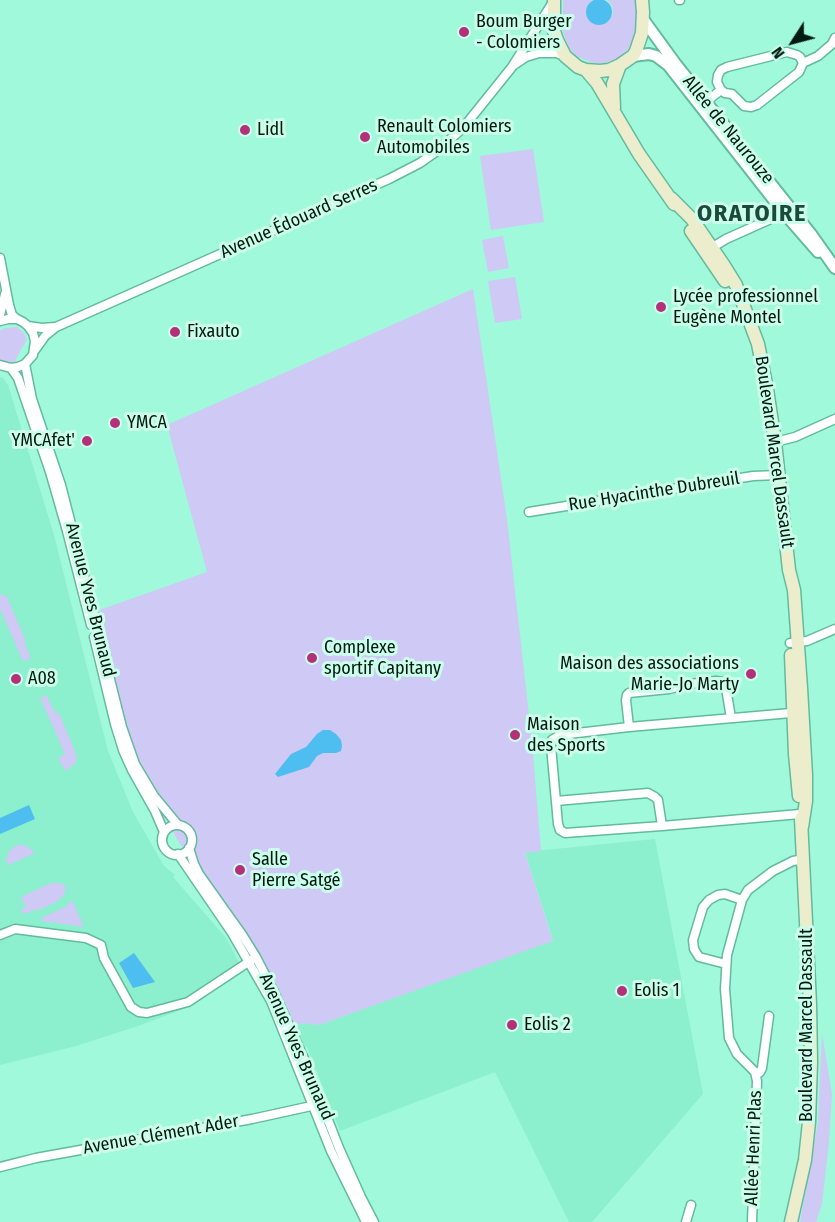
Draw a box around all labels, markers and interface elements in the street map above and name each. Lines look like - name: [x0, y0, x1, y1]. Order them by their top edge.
- place label: Boum Burger - Colomiers: [476, 11, 571, 54]
- north arrow: [763, 12, 823, 72]
- marker: Boum Burger - Colomiers: [457, 25, 471, 39]
- text: N: [768, 43, 789, 62]
- street label: Allée de Naurouze: [678, 71, 778, 189]
- place label: Renault Colomiers Automobiles: [377, 116, 511, 158]
- place label: Lidl: [257, 119, 284, 141]
- marker: Lidl: [238, 123, 252, 137]
- marker: Renault Colomiers Automobiles: [358, 130, 372, 144]
- street label: Avenue Édouard Serres: [217, 175, 381, 263]
- district label: ORATOIRE: [697, 200, 807, 228]
- place label: Lycée professionnel Eugène Montel: [673, 286, 818, 328]
- marker: Lycée professionnel Eugène Montel: [654, 300, 668, 314]
- place label: Fixauto: [187, 321, 240, 343]
- marker: Fixauto: [168, 325, 182, 339]
- street label: Boulevard Marcel Dassault: [750, 354, 798, 550]
- place label: YMCA: [127, 412, 167, 434]
- marker: YMCA: [108, 416, 122, 430]
- place label: YMCAfet': [12, 430, 75, 452]
- marker: YMCAfet': [80, 434, 94, 448]
- street label: Rue Hyacinthe Dubreuil: [567, 468, 741, 516]
- street label: Avenue Yves Brunaud: [60, 521, 120, 679]
- place label: Complexe sportif Capitany: [324, 637, 441, 680]
- marker: Complexe sportif Capitany: [305, 651, 319, 665]
- place label: Maison des associations Marie-Jo Marty: [560, 653, 739, 696]
- marker: Maison des associations Marie-Jo Marty: [744, 667, 758, 681]
- place label: A08: [28, 668, 56, 690]
- marker: A08: [9, 672, 23, 686]
- place label: Maison des Sports: [527, 714, 605, 756]
- marker: Maison des Sports: [508, 728, 522, 742]
- place label: Salle Pierre Satgé: [252, 849, 340, 892]
- marker: Salle Pierre Satgé: [233, 863, 247, 877]
- street label: Boulevard Marcel Dassault: [796, 928, 818, 1122]
- street label: Avenue Yves Brunaud: [254, 970, 338, 1124]
- place label: Eolis 1: [634, 980, 680, 1002]
- marker: Eolis 1: [615, 984, 629, 998]
- place label: Eolis 2: [524, 1014, 571, 1036]
- marker: Eolis 2: [505, 1018, 519, 1032]
- street label: Allée Henri Plas: [741, 1090, 767, 1206]
- street label: Avenue Clément Ader: [82, 1111, 240, 1159]

